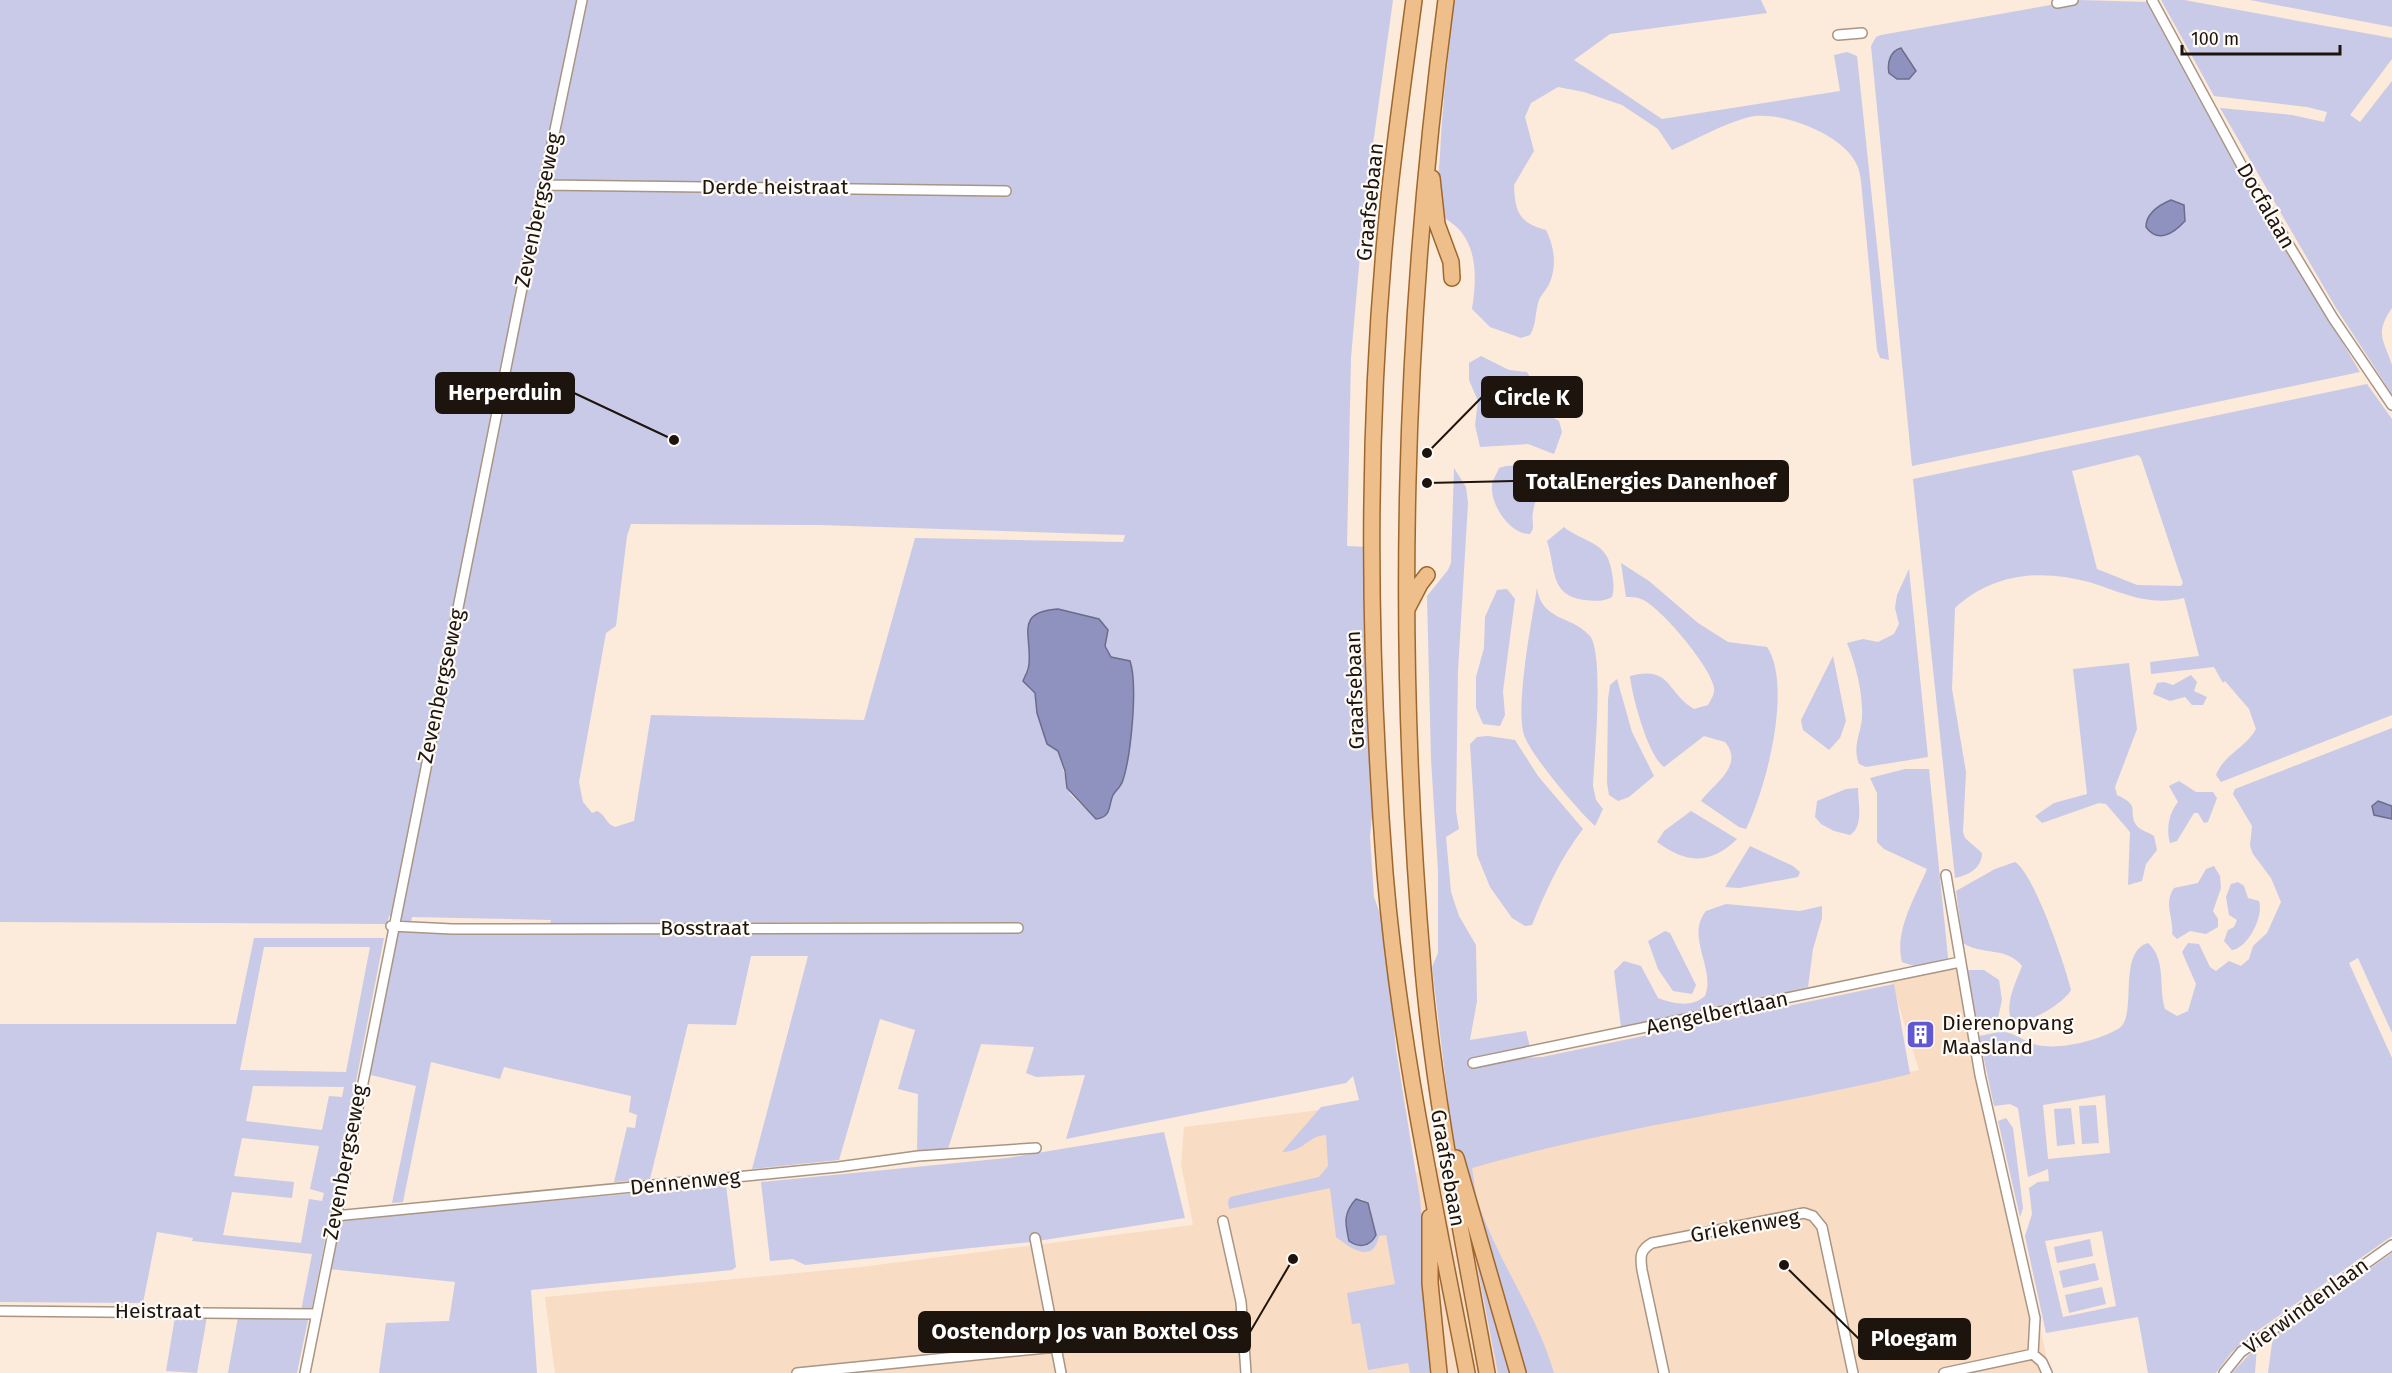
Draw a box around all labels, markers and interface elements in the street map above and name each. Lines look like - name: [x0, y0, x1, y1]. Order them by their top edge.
- scale bar: [2182, 18, 2340, 56]
- text: 100 m: [2191, 28, 2239, 50]
- street label: Zevenbergseweg: [509, 130, 567, 290]
- street label: Graafsebaan: [1351, 142, 1389, 262]
- street label: Docfalaan: [2231, 158, 2301, 254]
- street label: Derde heistraat: [702, 174, 849, 200]
- callout: Herperduin: [436, 373, 574, 413]
- callout: Circle K: [1482, 377, 1582, 417]
- text: Herperduin: [448, 379, 562, 406]
- text: Circle K: [1494, 384, 1571, 411]
- callout: TotalEnergies Danenhoef: [1514, 461, 1788, 501]
- text: TotalEnergies Danenhoef: [1526, 468, 1778, 495]
- street label: Zevenbergseweg: [412, 606, 470, 766]
- street label: Graafsebaan: [1340, 630, 1370, 750]
- street label: Bosstraat: [660, 915, 750, 941]
- street label: Aengelbertlaan: [1644, 985, 1790, 1041]
- place label: Dierenopvang Maasland: [1942, 1010, 2073, 1060]
- building icon: Dierenopvang Maasland: [1905, 1019, 1937, 1051]
- street label: Zevenbergseweg: [317, 1082, 373, 1242]
- street label: Graafsebaan: [1425, 1107, 1471, 1229]
- street label: Dennenweg: [629, 1163, 742, 1201]
- street label: Griekenweg: [1688, 1204, 1802, 1248]
- street label: Vierwindenlaan: [2239, 1252, 2373, 1360]
- street label: Heistraat: [115, 1298, 202, 1324]
- callout: Oostendorp Jos van Boxtel Oss: [919, 1312, 1250, 1352]
- text: Oostendorp Jos van Boxtel Oss: [932, 1318, 1239, 1345]
- callout: Ploegam: [1859, 1319, 1970, 1359]
- text: Ploegam: [1871, 1325, 1957, 1352]

